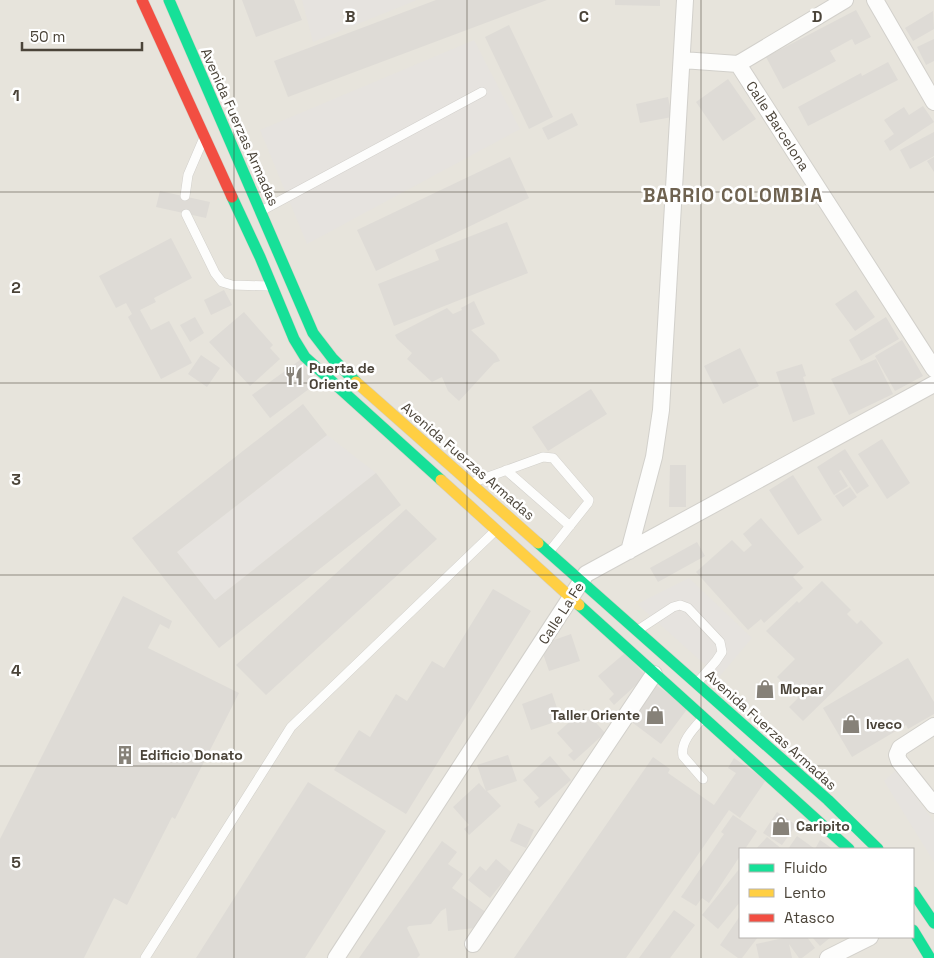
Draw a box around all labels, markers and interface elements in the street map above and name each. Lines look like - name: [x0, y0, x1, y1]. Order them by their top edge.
- text: B: [345, 6, 355, 27]
- text: C: [579, 6, 589, 27]
- text: D: [812, 6, 822, 27]
- scale bar: [22, 20, 142, 52]
- text: 50 m: [30, 27, 65, 46]
- street label: Avenida Fuerzas Armadas: [197, 45, 283, 209]
- street label: Calle Barcelona: [742, 78, 814, 174]
- text: 1: [12, 85, 20, 106]
- district label: BARRIO COLOMBIA: [643, 183, 823, 208]
- text: 2: [11, 277, 21, 298]
- place label: Puerta de Oriente: [309, 359, 375, 393]
- restaurant icon: Puerta de Oriente: [283, 365, 305, 387]
- street label: Avenida Fuerzas Armadas: [398, 398, 538, 524]
- text: 3: [11, 469, 21, 490]
- street label: Calle La Fe: [534, 578, 588, 648]
- text: 4: [11, 660, 21, 681]
- street label: Avenida Fuerzas Armadas: [701, 666, 841, 794]
- shop icon: Mopar: [754, 678, 776, 700]
- place label: Mopar: [780, 680, 824, 698]
- shop icon: Taller Oriente: [644, 704, 666, 726]
- place label: Taller Oriente: [551, 706, 640, 724]
- shop icon: Iveco: [840, 713, 862, 735]
- place label: Iveco: [866, 715, 902, 733]
- building icon: Edificio Donato: [114, 744, 136, 766]
- place label: Edificio Donato: [140, 746, 243, 764]
- shop icon: Caripito: [770, 815, 792, 837]
- place label: Caripito: [796, 817, 850, 835]
- legend: [739, 848, 914, 938]
- text: 5: [11, 852, 21, 873]
- text: Fluido: [784, 858, 828, 877]
- text: Lento: [784, 883, 826, 902]
- text: Atasco: [784, 908, 835, 927]

